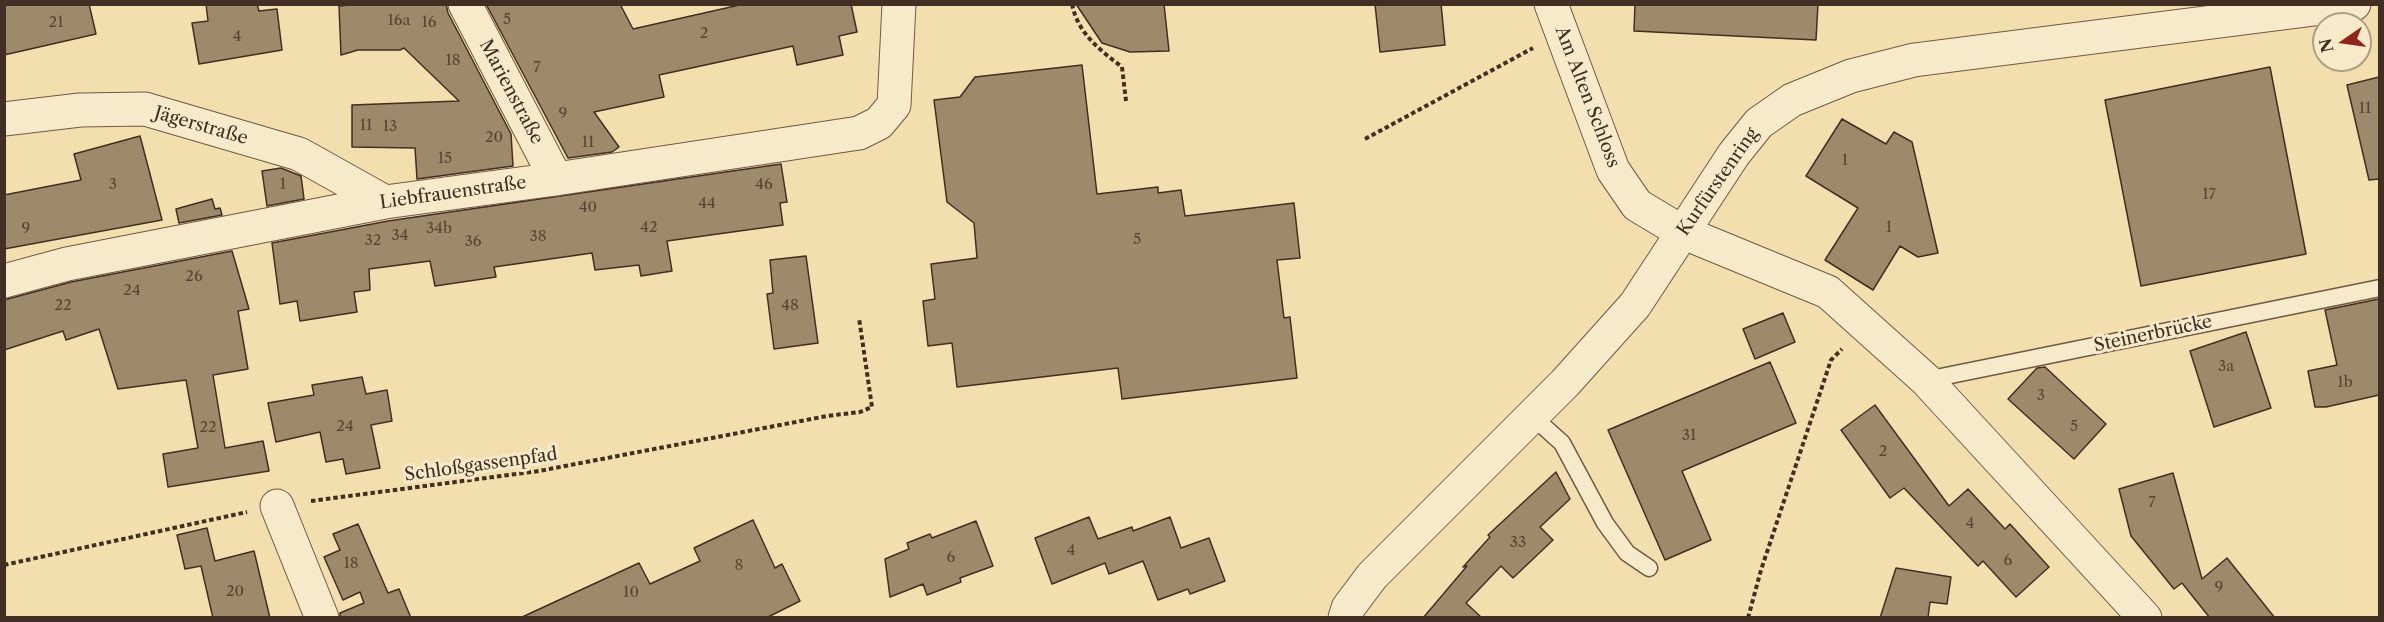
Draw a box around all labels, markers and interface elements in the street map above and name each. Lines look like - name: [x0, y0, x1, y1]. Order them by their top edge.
- house number: 5: [503, 11, 511, 29]
- house number: 16a: [387, 12, 411, 30]
- north arrow: [2312, 12, 2372, 72]
- house number: 21: [49, 14, 63, 32]
- house number: 16: [421, 14, 437, 32]
- street label: Am Alten Schloss: [1550, 23, 1624, 171]
- house number: 2: [700, 25, 708, 43]
- house number: 4: [233, 28, 241, 46]
- street label: Marienstraße: [474, 36, 548, 148]
- text: N: [2315, 37, 2338, 55]
- house number: 18: [445, 52, 461, 70]
- house number: 7: [533, 59, 541, 77]
- house number: 11: [2359, 100, 2371, 118]
- street label: Jägerstraße: [152, 102, 250, 150]
- house number: 9: [559, 105, 567, 123]
- house number: 11: [360, 117, 372, 135]
- house number: 13: [383, 118, 397, 136]
- street label: Kurfürstenring: [1673, 124, 1763, 240]
- house number: 20: [485, 129, 503, 147]
- house number: 11: [582, 134, 594, 152]
- house number: 15: [438, 150, 452, 168]
- house number: 1: [1842, 152, 1848, 170]
- street label: Liebfrauenstraße: [378, 172, 528, 214]
- house number: 3: [109, 176, 117, 194]
- house number: 1: [280, 176, 286, 194]
- house number: 46: [755, 176, 773, 194]
- house number: 17: [2202, 186, 2216, 204]
- house number: 44: [698, 195, 716, 213]
- house number: 40: [579, 199, 597, 217]
- house number: 42: [640, 219, 658, 237]
- house number: 1: [1886, 219, 1892, 237]
- house number: 9: [22, 220, 30, 238]
- house number: 34b: [426, 220, 452, 238]
- house number: 34: [392, 227, 408, 245]
- house number: 38: [529, 228, 547, 246]
- house number: 5: [1133, 231, 1141, 249]
- house number: 32: [365, 232, 381, 250]
- house number: 36: [464, 233, 482, 251]
- house number: 26: [185, 268, 203, 286]
- house number: 24: [123, 282, 141, 300]
- house number: 22: [54, 297, 72, 315]
- house number: 48: [781, 297, 799, 315]
- street label: Steinerbrücke: [2092, 311, 2214, 357]
- house number: 3a: [2218, 358, 2234, 376]
- house number: 1b: [2337, 374, 2353, 392]
- house number: 3: [2037, 387, 2045, 405]
- house number: 24: [336, 418, 354, 436]
- house number: 5: [2070, 418, 2078, 436]
- house number: 22: [199, 419, 217, 437]
- house number: 31: [1682, 427, 1696, 445]
- house number: 2: [1879, 443, 1887, 461]
- street label: Schloßgassenpfad: [403, 444, 559, 486]
- house number: 7: [2148, 494, 2156, 512]
- house number: 4: [1966, 515, 1974, 533]
- house number: 33: [1510, 534, 1526, 552]
- house number: 4: [1067, 542, 1075, 560]
- house number: 6: [947, 549, 955, 567]
- house number: 6: [2004, 552, 2012, 570]
- house number: 18: [343, 555, 359, 573]
- house number: 8: [735, 557, 743, 575]
- house number: 9: [2215, 579, 2223, 597]
- house number: 20: [226, 583, 244, 601]
- house number: 10: [623, 584, 639, 602]

